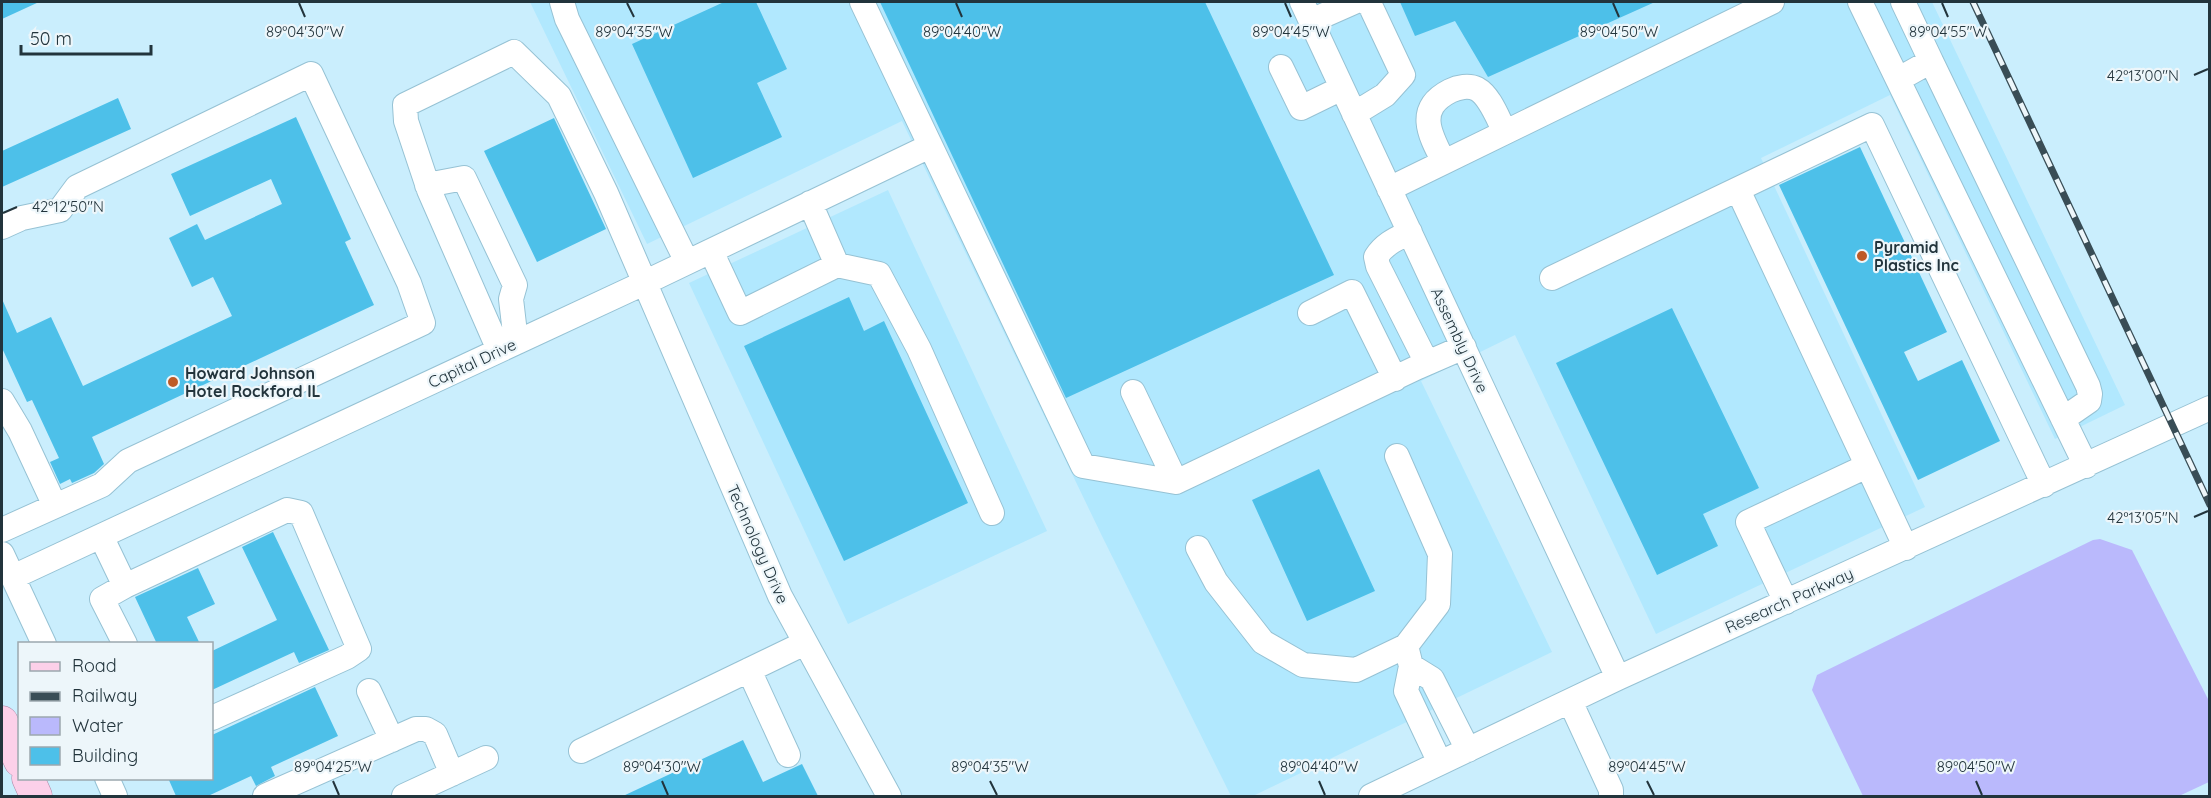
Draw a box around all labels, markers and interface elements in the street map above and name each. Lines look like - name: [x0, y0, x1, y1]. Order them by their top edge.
- scale bar: [21, 18, 152, 56]
- text: 89°04'30"W: [266, 22, 345, 41]
- text: 89°04'35"W: [595, 22, 673, 41]
- text: 89°04'40"W: [923, 22, 1002, 41]
- text: 89°04'45"W: [1252, 22, 1330, 41]
- text: 89°04'50"W: [1580, 22, 1659, 41]
- text: 89°04'55"W: [1909, 22, 1987, 41]
- text: 50 m: [30, 27, 72, 50]
- text: 42°13'00"N: [2107, 66, 2179, 85]
- text: 42°12'50"N: [32, 197, 104, 216]
- place label: Pyramid Plastics Inc: [1874, 237, 1959, 275]
- marker: Pyramid Plastics Inc: [1855, 249, 1869, 263]
- street label: Assembly Drive: [1427, 284, 1493, 396]
- street label: Capital Drive: [425, 334, 519, 392]
- place label: Howard Johnson Hotel Rockford IL: [185, 363, 321, 401]
- marker: Howard Johnson Hotel Rockford IL: [166, 375, 180, 389]
- street label: Technology Drive: [723, 481, 793, 607]
- text: 42°13'05"N: [2107, 508, 2179, 527]
- street label: Research Parkway: [1722, 563, 1856, 637]
- legend: [18, 642, 213, 780]
- text: Road: [72, 654, 117, 677]
- text: Railway: [72, 684, 138, 707]
- text: Water: [72, 714, 123, 737]
- text: Building: [72, 744, 138, 767]
- text: 89°04'25"W: [294, 757, 372, 776]
- text: 89°04'30"W: [623, 757, 702, 776]
- text: 89°04'35"W: [951, 757, 1029, 776]
- text: 89°04'40"W: [1280, 757, 1359, 776]
- text: 89°04'45"W: [1608, 757, 1686, 776]
- text: 89°04'50"W: [1937, 757, 2016, 776]

